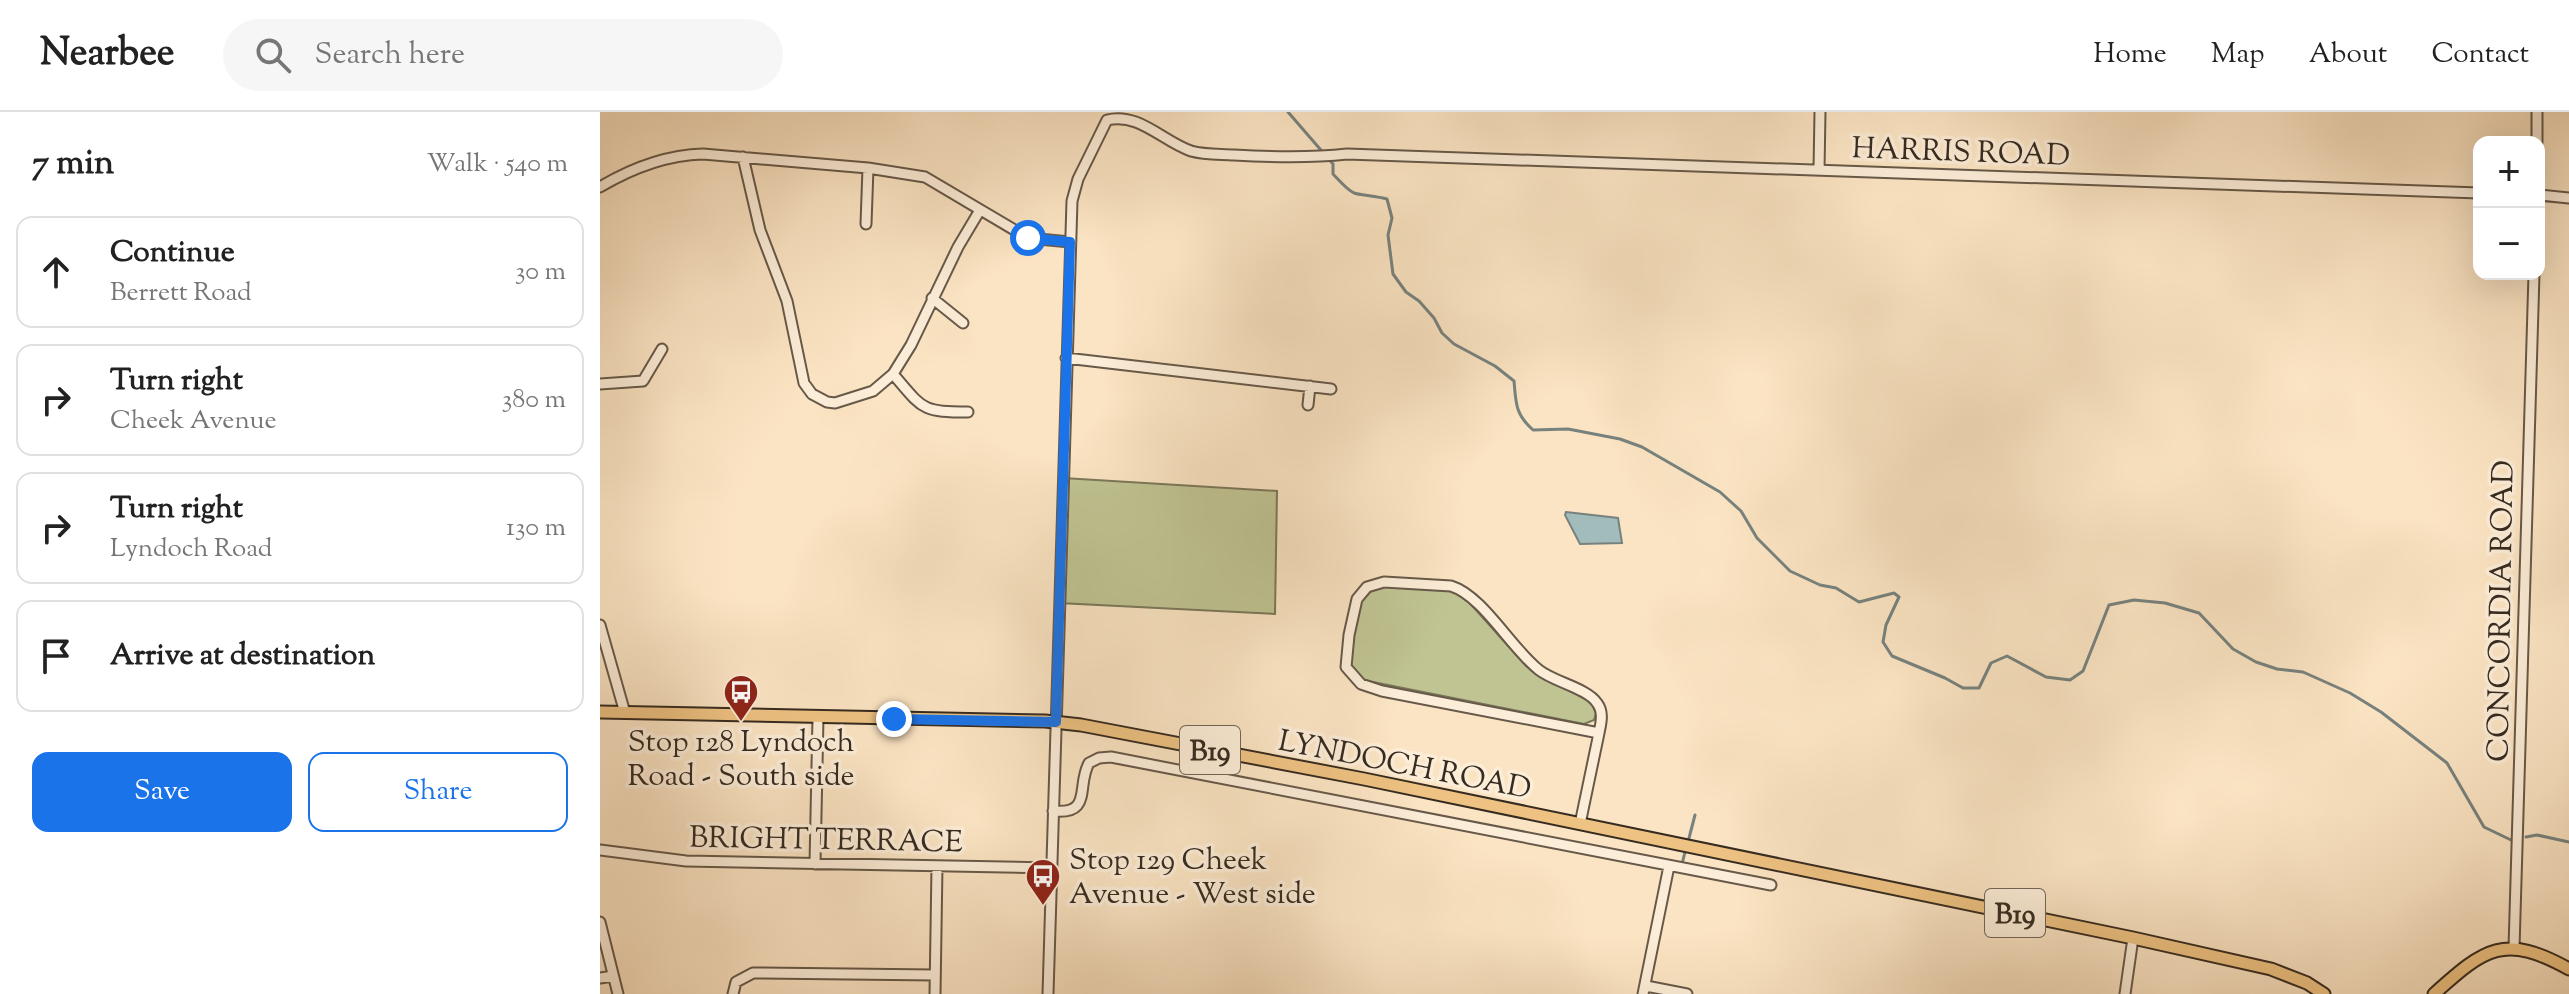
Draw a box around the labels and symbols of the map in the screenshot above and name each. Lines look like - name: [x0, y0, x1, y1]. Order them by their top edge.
- street label: HARRIS ROAD: [1851, 128, 2071, 179]
- route start: [1010, 220, 1046, 256]
- street label: CONCORDIA ROAD: [2478, 460, 2527, 762]
- bus stop icon: Stop 128 Lyndoch Road - South side: [722, 673, 760, 723]
- route end: [876, 701, 912, 737]
- street label: LYNDOCH ROAD: [1274, 721, 1535, 812]
- place label: Stop 128 Lyndoch Road - South side: [627, 722, 855, 799]
- road number: B19: [1180, 726, 1240, 774]
- street label: BRIGHT TERRACE: [689, 818, 963, 865]
- place label: Stop 129 Cheek Avenue - West side: [1069, 840, 1316, 917]
- bus stop icon: Stop 129 Cheek Avenue - West side: [1024, 857, 1062, 907]
- road number: B19: [1985, 889, 2045, 937]

